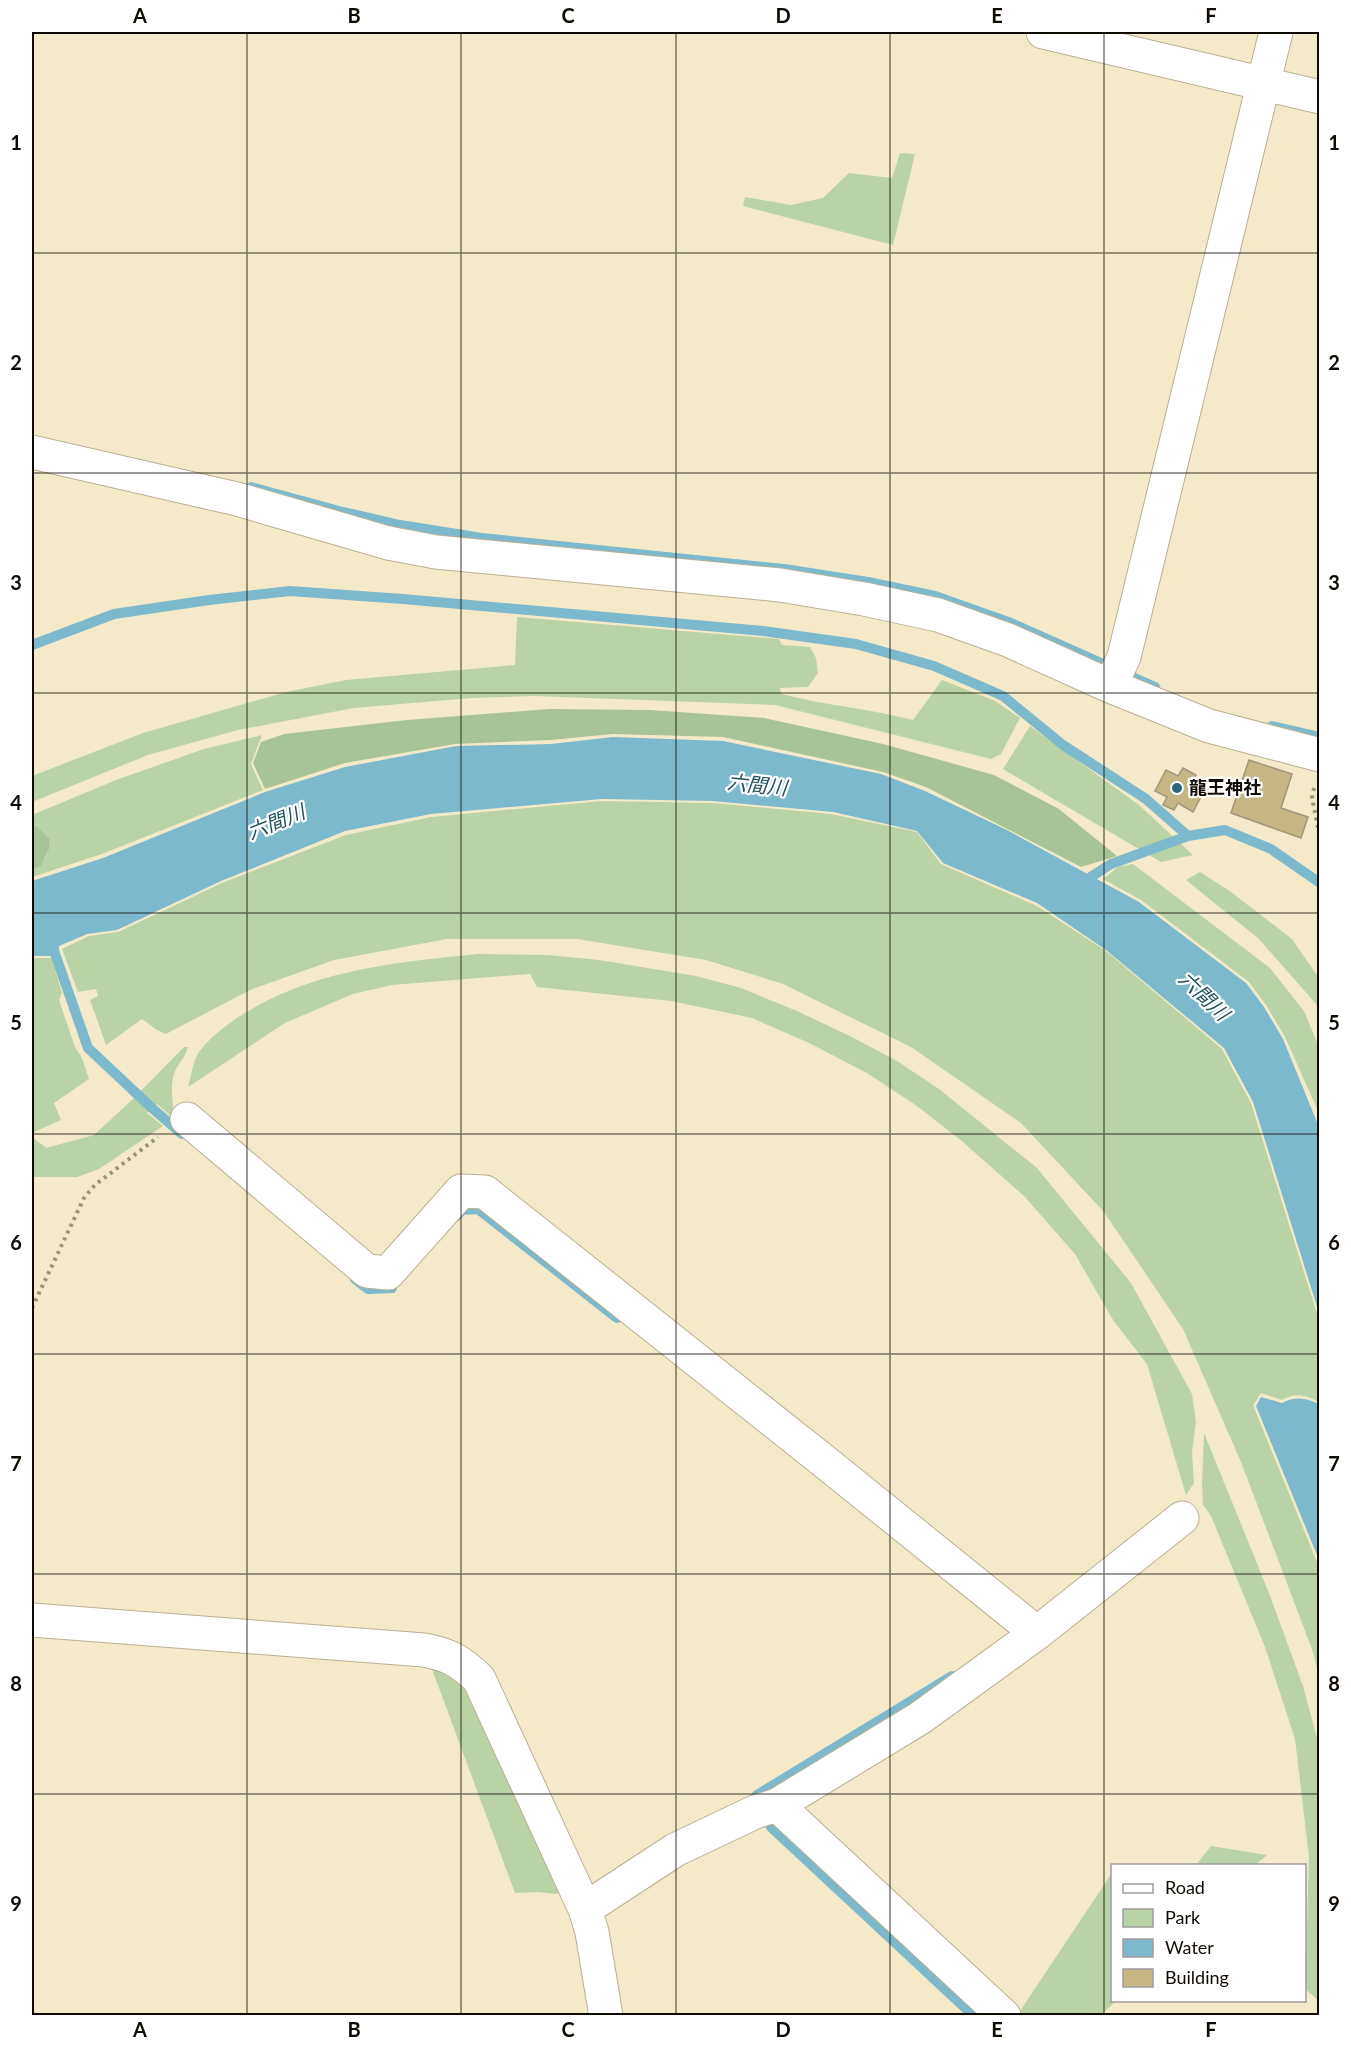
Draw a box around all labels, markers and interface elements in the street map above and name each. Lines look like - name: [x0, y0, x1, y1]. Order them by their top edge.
- text: A: [132, 3, 147, 27]
- text: B: [347, 3, 361, 27]
- text: C: [561, 3, 575, 27]
- text: D: [775, 3, 791, 27]
- text: E: [991, 3, 1003, 27]
- text: F: [1205, 3, 1217, 27]
- text: 1: [10, 130, 22, 154]
- text: 1: [1328, 130, 1340, 154]
- text: 2: [10, 350, 22, 374]
- text: 2: [1328, 350, 1340, 374]
- text: 3: [10, 570, 22, 594]
- text: 3: [1328, 570, 1340, 594]
- water label: 六間川: [726, 769, 790, 799]
- place label: 龍王神社: [1189, 776, 1261, 798]
- marker: 龍王神社: [1170, 781, 1184, 795]
- text: 4: [10, 790, 22, 814]
- text: 4: [1328, 790, 1340, 814]
- water label: 六間川: [243, 798, 310, 843]
- water label: 六間川: [1175, 966, 1236, 1026]
- text: 5: [10, 1010, 22, 1034]
- text: 5: [1328, 1010, 1340, 1034]
- text: 6: [10, 1230, 22, 1254]
- text: 6: [1328, 1230, 1340, 1254]
- text: 7: [10, 1451, 22, 1475]
- text: 7: [1328, 1451, 1340, 1475]
- text: 8: [10, 1671, 22, 1695]
- text: 8: [1328, 1671, 1340, 1695]
- legend: [1111, 1864, 1306, 2002]
- text: Road: [1165, 1876, 1205, 1898]
- text: 9: [10, 1891, 22, 1915]
- text: 9: [1328, 1891, 1340, 1915]
- text: Park: [1165, 1906, 1201, 1928]
- text: Water: [1165, 1936, 1214, 1958]
- text: Building: [1165, 1966, 1229, 1988]
- text: A: [132, 2017, 147, 2041]
- text: B: [347, 2017, 361, 2041]
- text: C: [561, 2017, 575, 2041]
- text: D: [775, 2017, 791, 2041]
- text: E: [991, 2017, 1003, 2041]
- text: F: [1205, 2017, 1217, 2041]

